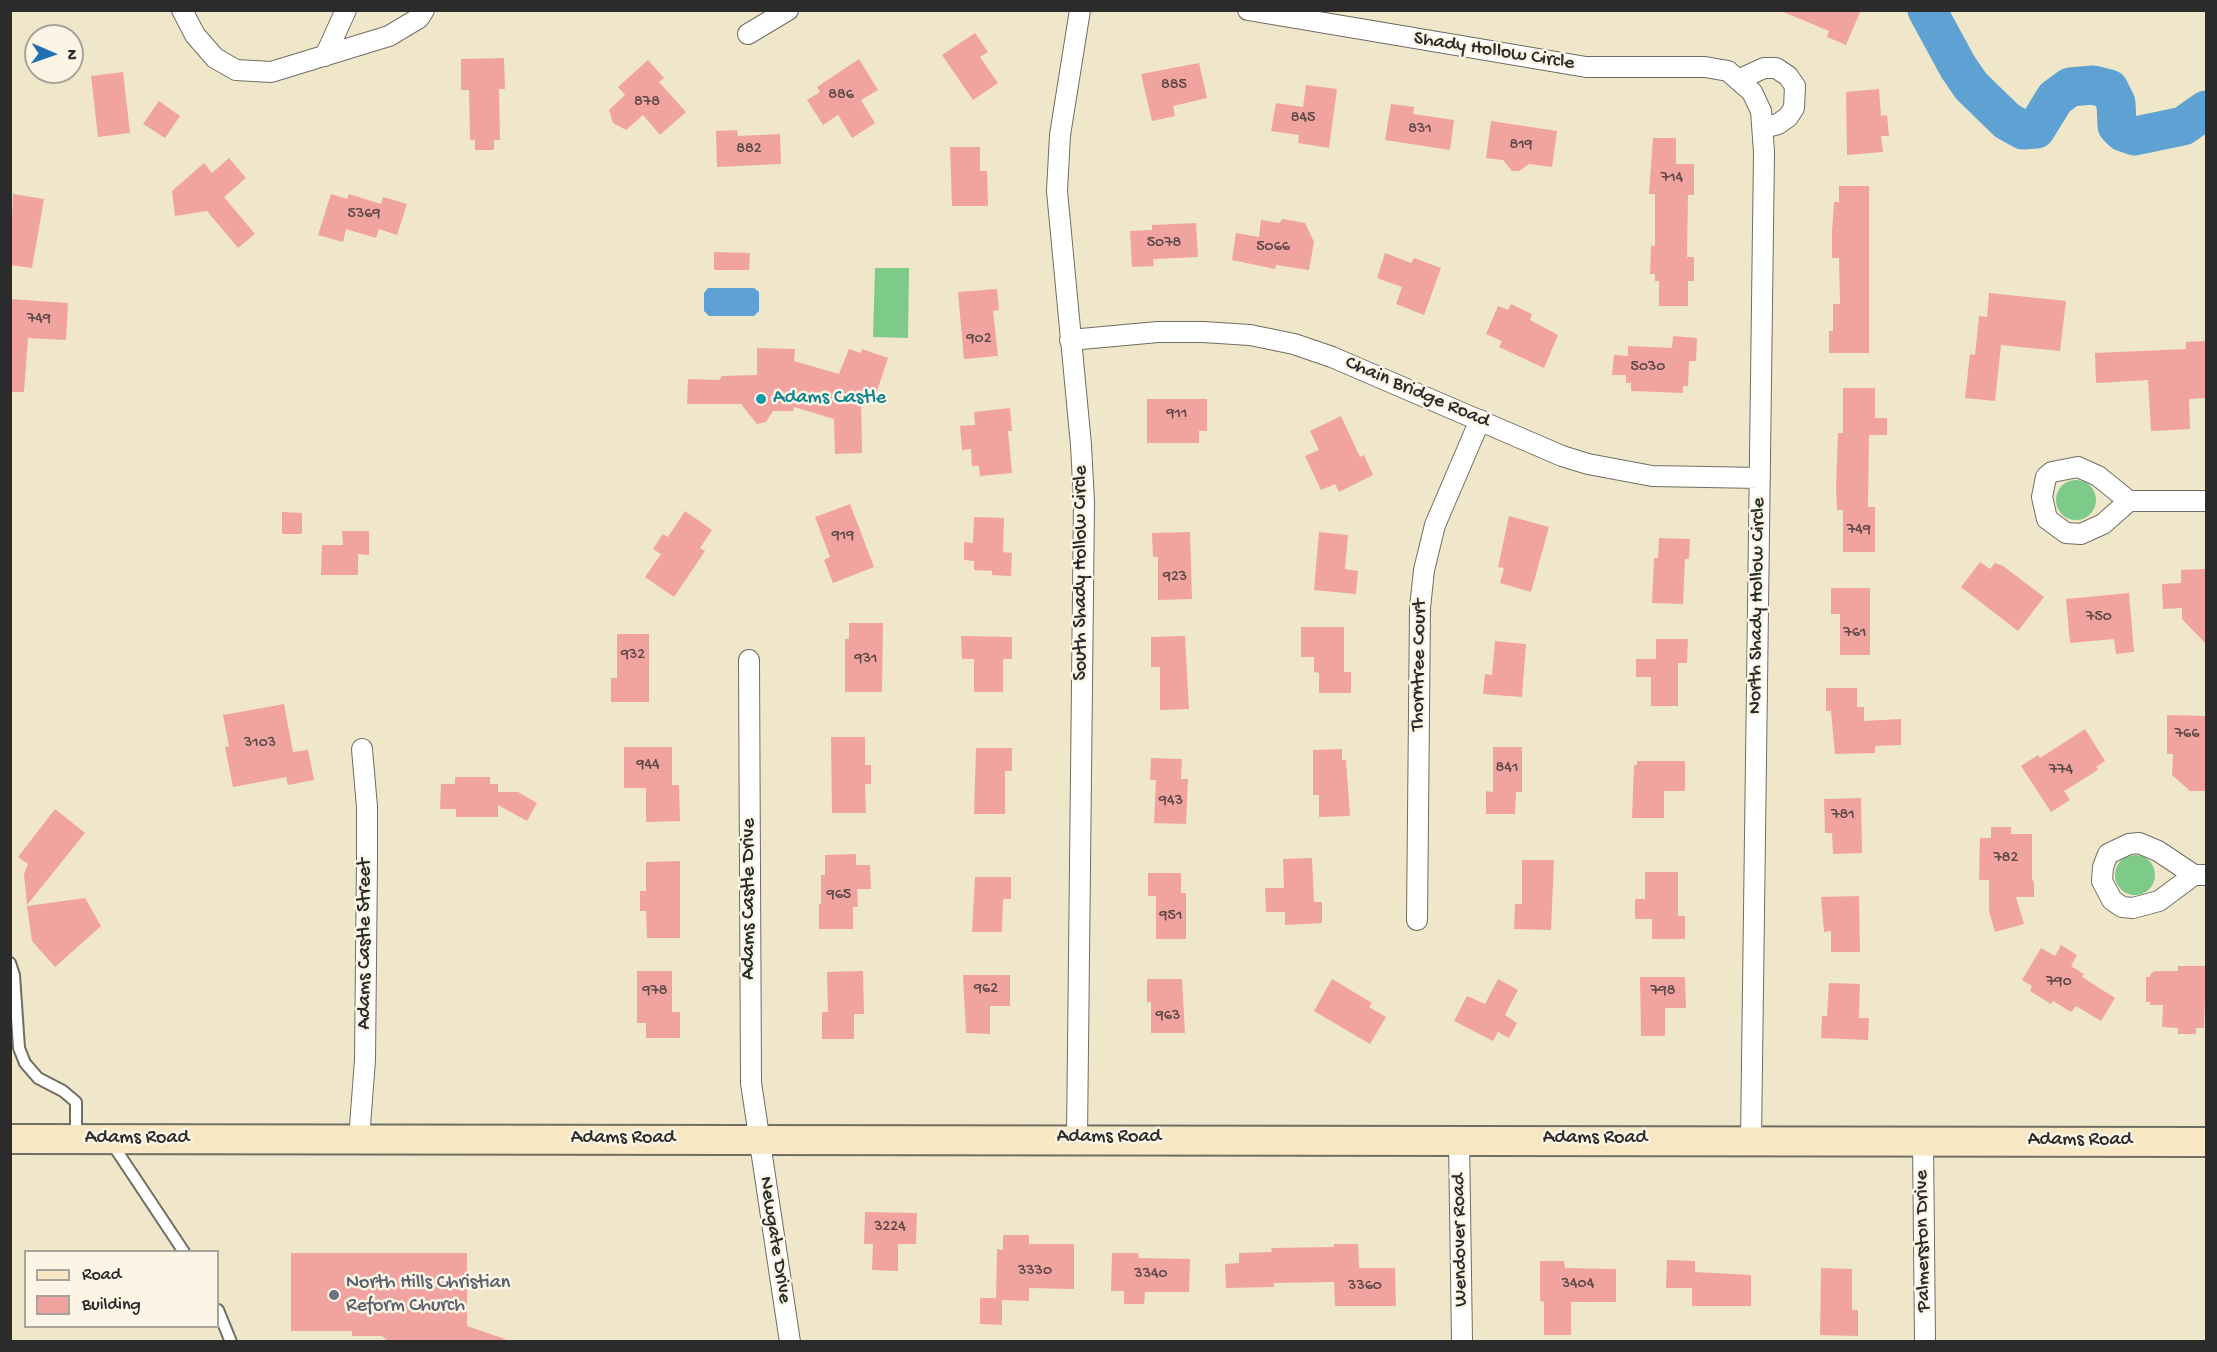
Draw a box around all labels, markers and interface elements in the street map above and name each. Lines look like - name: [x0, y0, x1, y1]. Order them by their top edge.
- north arrow: [24, 24, 84, 84]
- street label: Shady Hollow Circle: [1412, 27, 1576, 77]
- text: N: [61, 49, 80, 60]
- house number: 885: [1161, 76, 1187, 96]
- house number: 886: [828, 86, 854, 106]
- house number: 878: [634, 93, 660, 113]
- house number: 845: [1291, 109, 1315, 129]
- house number: 831: [1408, 120, 1432, 140]
- house number: 819: [1509, 136, 1533, 156]
- house number: 882: [736, 140, 762, 160]
- house number: 714: [1661, 169, 1683, 189]
- house number: 5369: [348, 205, 380, 225]
- house number: 5078: [1147, 234, 1181, 254]
- house number: 5066: [1256, 238, 1290, 258]
- house number: 749: [27, 310, 51, 330]
- house number: 902: [967, 330, 991, 350]
- street label: Chain Bridge Road: [1341, 352, 1493, 434]
- house number: 5030: [1631, 358, 1665, 378]
- place label: Adams Castle: [773, 387, 886, 411]
- marker: Adams Castle: [754, 392, 768, 406]
- house number: 911: [1167, 405, 1187, 425]
- street label: South Shady Hollow Circle: [1070, 465, 1094, 681]
- street label: North Shady Hollow Circle: [1744, 498, 1772, 714]
- house number: 749: [1847, 521, 1871, 541]
- house number: 919: [832, 527, 854, 547]
- house number: 923: [1163, 568, 1187, 588]
- street label: Thorntree Court: [1407, 599, 1433, 731]
- house number: 750: [2086, 608, 2112, 628]
- house number: 761: [1844, 624, 1866, 644]
- house number: 932: [621, 646, 645, 666]
- house number: 931: [855, 650, 877, 670]
- house number: 766: [2175, 725, 2199, 745]
- house number: 3103: [244, 734, 276, 754]
- house number: 944: [636, 756, 660, 776]
- house number: 841: [1496, 759, 1518, 779]
- house number: 774: [2049, 761, 2073, 781]
- house number: 943: [1159, 792, 1183, 812]
- house number: 781: [1831, 806, 1855, 826]
- street label: Adams Castle Drive: [738, 818, 762, 980]
- house number: 782: [1994, 849, 2018, 869]
- street label: Adams Castle Street: [354, 858, 378, 1030]
- house number: 965: [827, 886, 851, 906]
- house number: 951: [1160, 907, 1182, 927]
- house number: 790: [2046, 973, 2072, 993]
- house number: 962: [974, 980, 998, 1000]
- house number: 978: [642, 982, 668, 1002]
- house number: 798: [1650, 982, 1676, 1002]
- house number: 963: [1156, 1007, 1180, 1027]
- street label: Adams Road: [1057, 1126, 1161, 1150]
- street label: Adams Road: [85, 1127, 189, 1151]
- street label: Adams Road: [571, 1127, 675, 1151]
- street label: Adams Road: [1543, 1127, 1647, 1151]
- street label: Adams Road: [2028, 1129, 2132, 1153]
- street label: Palmerston Drive: [1911, 1170, 1937, 1312]
- street label: Wendover Road: [1448, 1173, 1474, 1307]
- street label: Newgate Drive: [752, 1175, 796, 1305]
- house number: 3224: [874, 1218, 906, 1238]
- legend: [24, 1250, 219, 1328]
- house number: 3330: [1018, 1262, 1052, 1282]
- text: Road: [82, 1265, 121, 1286]
- house number: 3340: [1134, 1265, 1168, 1285]
- place label: North Hills Christian Reform Church: [346, 1272, 510, 1319]
- house number: 3404: [1562, 1275, 1594, 1295]
- house number: 3360: [1348, 1277, 1382, 1297]
- marker: North Hills Christian Reform Church: [327, 1288, 341, 1302]
- text: Building: [82, 1295, 141, 1316]

